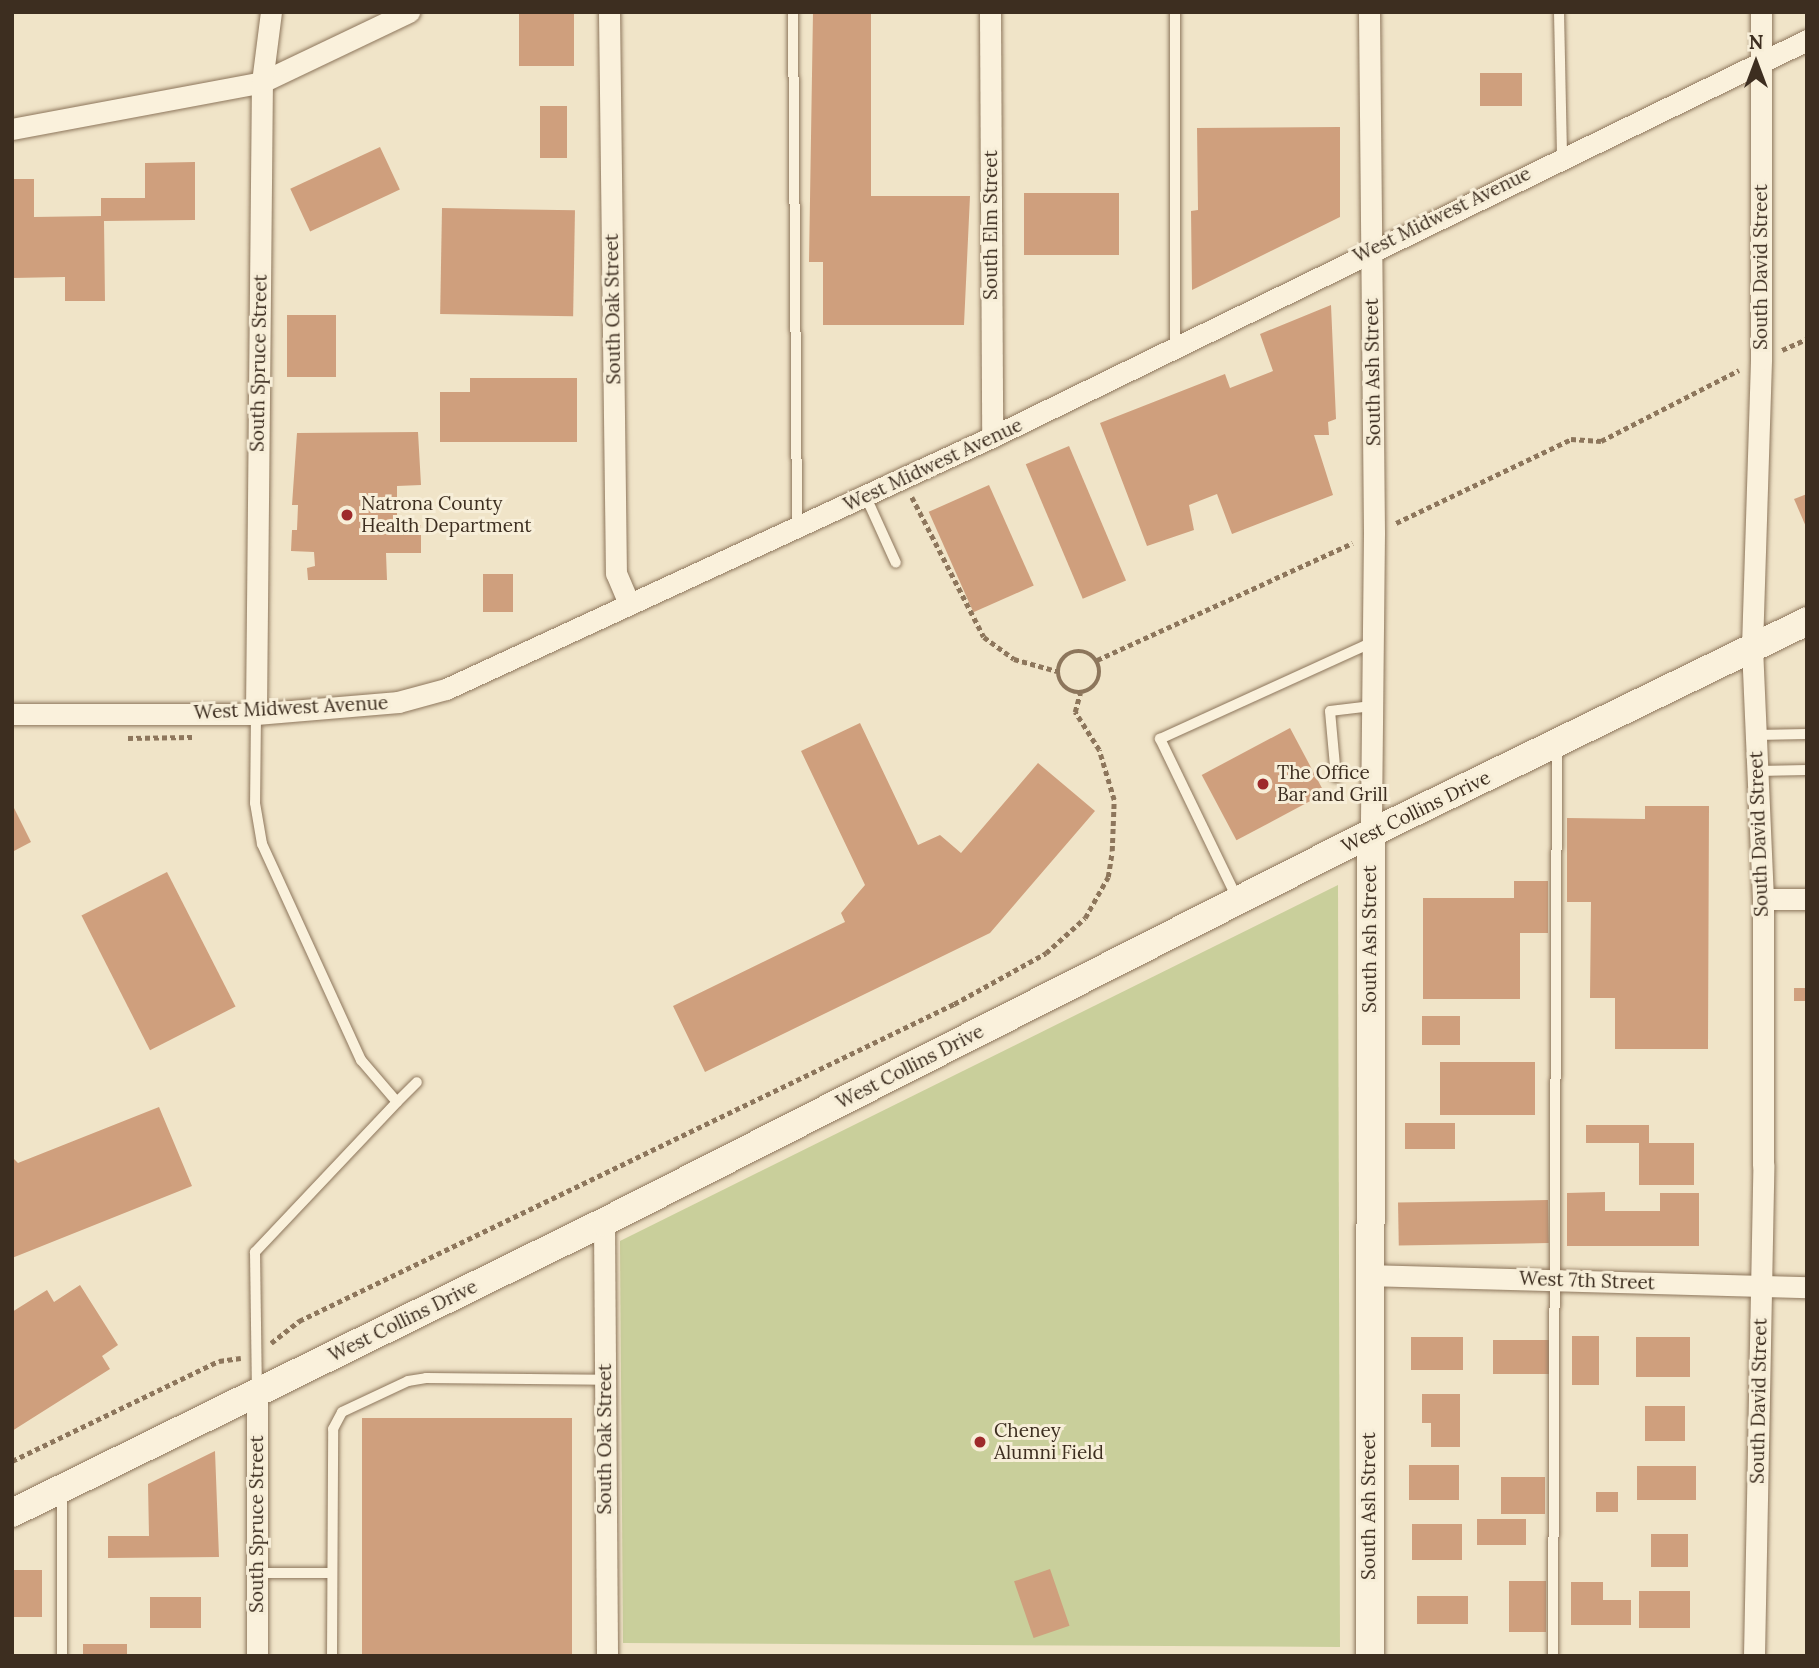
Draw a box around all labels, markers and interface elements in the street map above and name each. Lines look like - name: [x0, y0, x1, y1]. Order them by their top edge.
- north arrow: [1721, 28, 1791, 98]
- text: N: [1749, 30, 1763, 54]
- street label: South Elm Street: [980, 150, 1002, 300]
- street label: West Midwest Avenue: [1350, 162, 1534, 268]
- street label: South David Street: [1750, 184, 1772, 350]
- street label: South Oak Street: [600, 233, 626, 385]
- street label: South Spruce Street: [246, 274, 272, 452]
- street label: South Ash Street: [1360, 298, 1386, 446]
- street label: West Midwest Avenue: [840, 414, 1026, 516]
- place label: Natrona County Health Department: [361, 493, 532, 537]
- marker: Natrona County Health Department: [339, 507, 355, 523]
- street label: West Midwest Avenue: [193, 692, 389, 724]
- street label: South David Street: [1745, 751, 1773, 917]
- place label: The Office Bar and Grill: [1277, 762, 1388, 806]
- street label: West Collins Drive: [1338, 766, 1494, 858]
- marker: The Office Bar and Grill: [1255, 776, 1271, 792]
- street label: South Ash Street: [1359, 865, 1381, 1013]
- street label: West Collins Drive: [832, 1020, 988, 1114]
- street label: West 7th Street: [1519, 1267, 1655, 1295]
- street label: West Collins Drive: [325, 1275, 481, 1367]
- street label: South David Street: [1746, 1318, 1772, 1484]
- street label: South Oak Street: [594, 1364, 616, 1514]
- place label: Cheney Alumni Field: [994, 1420, 1104, 1464]
- street label: South Ash Street: [1358, 1432, 1380, 1580]
- marker: Cheney Alumni Field: [972, 1434, 988, 1450]
- street label: South Spruce Street: [246, 1435, 268, 1613]

